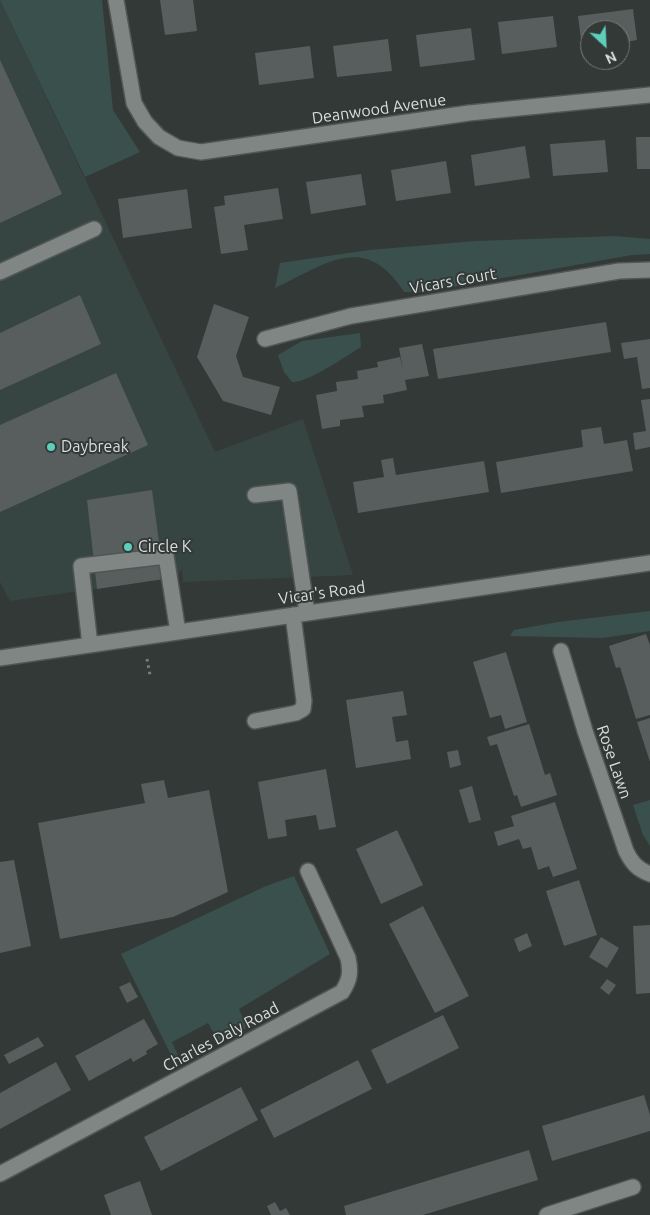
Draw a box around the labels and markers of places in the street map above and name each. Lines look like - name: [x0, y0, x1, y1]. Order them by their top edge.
- place label: Daybreak: [61, 437, 129, 457]
- marker: Daybreak: [45, 441, 57, 453]
- place label: Circle K: [138, 537, 192, 557]
- marker: Circle K: [122, 541, 134, 553]

